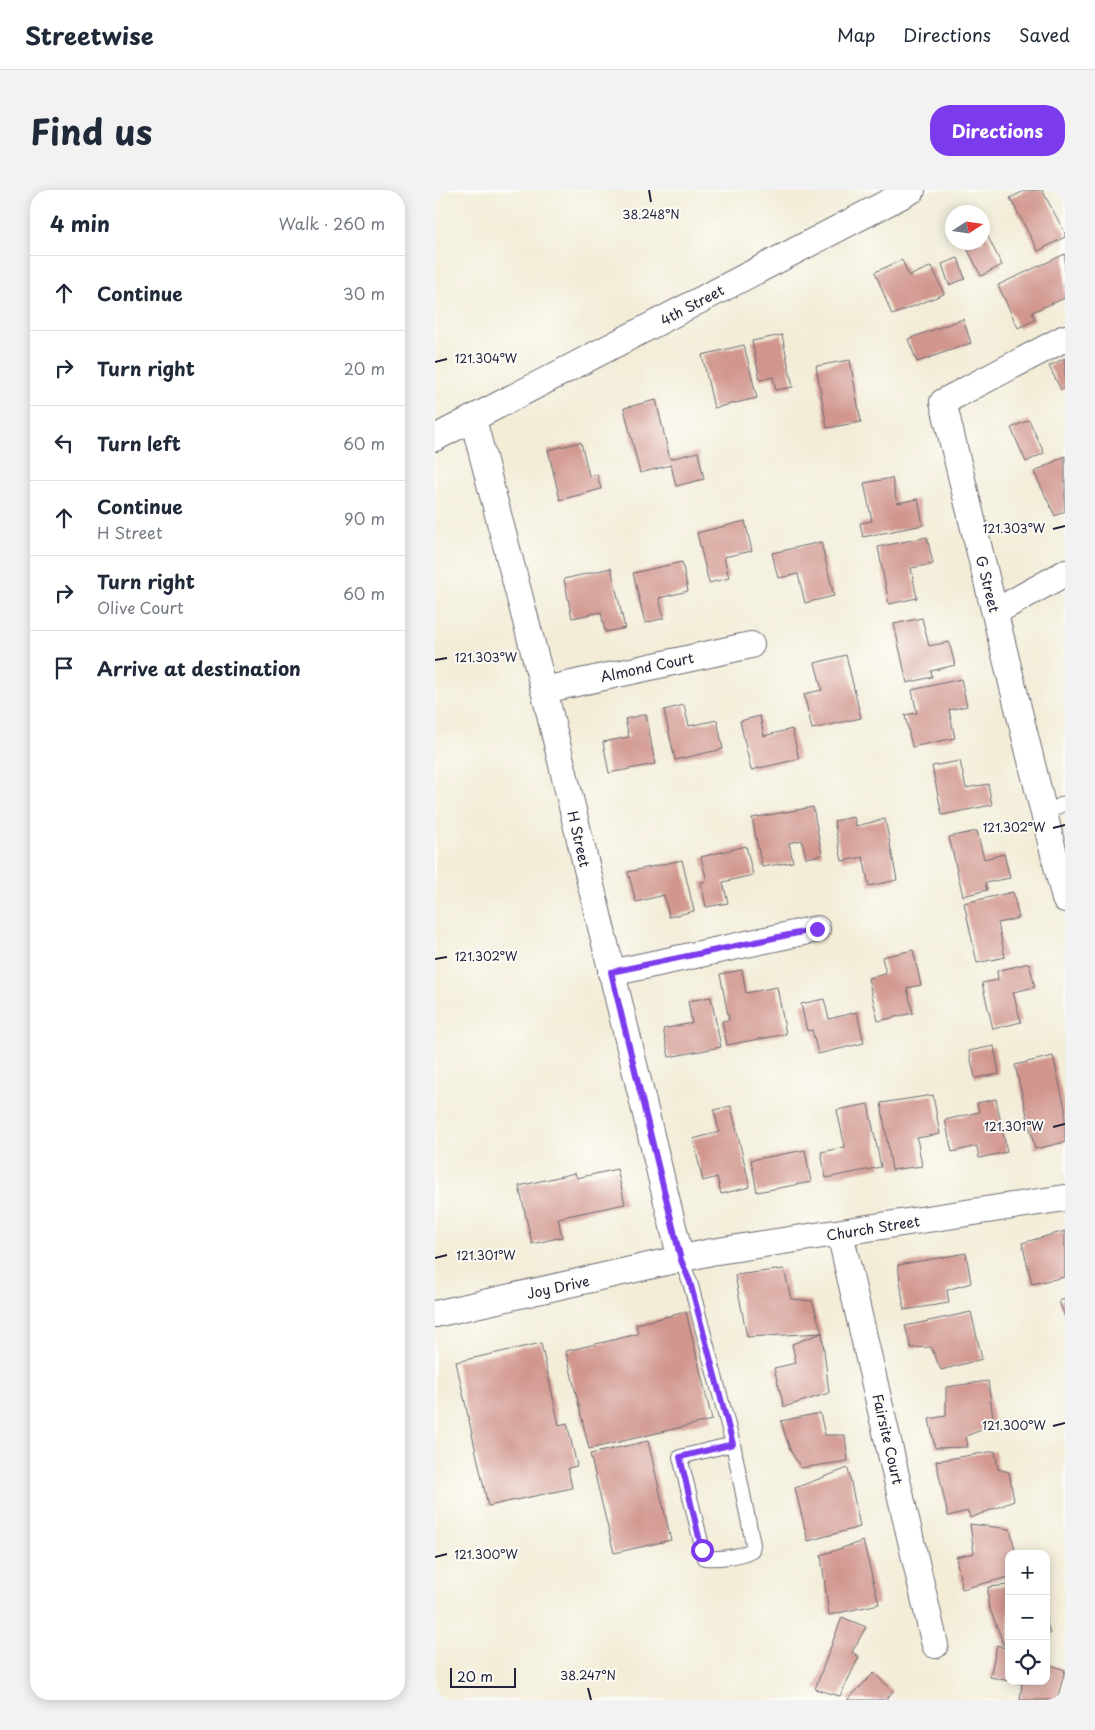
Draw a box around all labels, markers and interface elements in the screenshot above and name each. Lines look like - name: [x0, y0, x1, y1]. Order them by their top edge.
- text: Streetwise: [25, 17, 154, 53]
- text: Map: [837, 21, 875, 48]
- text: Directions: [903, 21, 991, 48]
- text: Saved: [1019, 21, 1070, 48]
- text: Find us: [30, 104, 152, 157]
- button: Directions: [930, 105, 1065, 156]
- text: 38.248°N: [622, 205, 680, 223]
- north arrow: [945, 205, 990, 250]
- text: 4 min: [50, 207, 110, 239]
- text: Walk · 260 m: [279, 211, 385, 235]
- icon: ahead: [50, 279, 78, 307]
- text: Continue: [97, 279, 183, 307]
- street label: 4th Street: [656, 279, 728, 331]
- text: 30 m: [343, 281, 385, 305]
- text: 121.304°W: [455, 349, 518, 367]
- icon: right: [50, 354, 78, 382]
- text: Turn right: [97, 354, 195, 382]
- text: 20 m: [344, 356, 385, 380]
- icon: left: [50, 429, 78, 457]
- text: Turn left: [97, 429, 181, 457]
- text: 60 m: [343, 431, 385, 455]
- text: Continue: [97, 492, 183, 520]
- icon: ahead: [50, 504, 78, 532]
- text: 90 m: [344, 506, 385, 530]
- text: 121.303°W: [983, 519, 1046, 537]
- text: H Street: [97, 520, 162, 544]
- street label: G Street: [971, 553, 1005, 615]
- text: Turn right: [97, 567, 195, 595]
- icon: right: [50, 579, 78, 607]
- text: 60 m: [343, 581, 385, 605]
- text: Olive Court: [97, 595, 184, 619]
- street label: Almond Court: [598, 647, 696, 687]
- text: 121.303°W: [455, 648, 518, 666]
- icon: arrive: [50, 654, 78, 682]
- text: Arrive at destination: [97, 654, 301, 682]
- street label: H Street: [562, 809, 596, 870]
- text: 121.302°W: [983, 818, 1046, 836]
- route end: [806, 918, 829, 941]
- text: 121.302°W: [455, 947, 518, 965]
- text: 121.301°W: [984, 1117, 1044, 1135]
- street label: Church Street: [825, 1210, 921, 1246]
- text: 121.301°W: [456, 1246, 516, 1264]
- street label: Joy Drive: [525, 1270, 591, 1304]
- street label: Fairsite Court: [867, 1392, 909, 1487]
- text: 121.300°W: [982, 1416, 1046, 1434]
- route start: [691, 1539, 714, 1562]
- text: 121.300°W: [454, 1545, 518, 1563]
- map controls: [1005, 1550, 1050, 1685]
- button: +: [1005, 1550, 1050, 1595]
- button: −: [1005, 1595, 1050, 1640]
- button: locate: [1005, 1640, 1050, 1685]
- scale bar: [450, 1665, 516, 1688]
- text: 20 m: [457, 1666, 493, 1687]
- text: 38.247°N: [560, 1666, 616, 1684]

